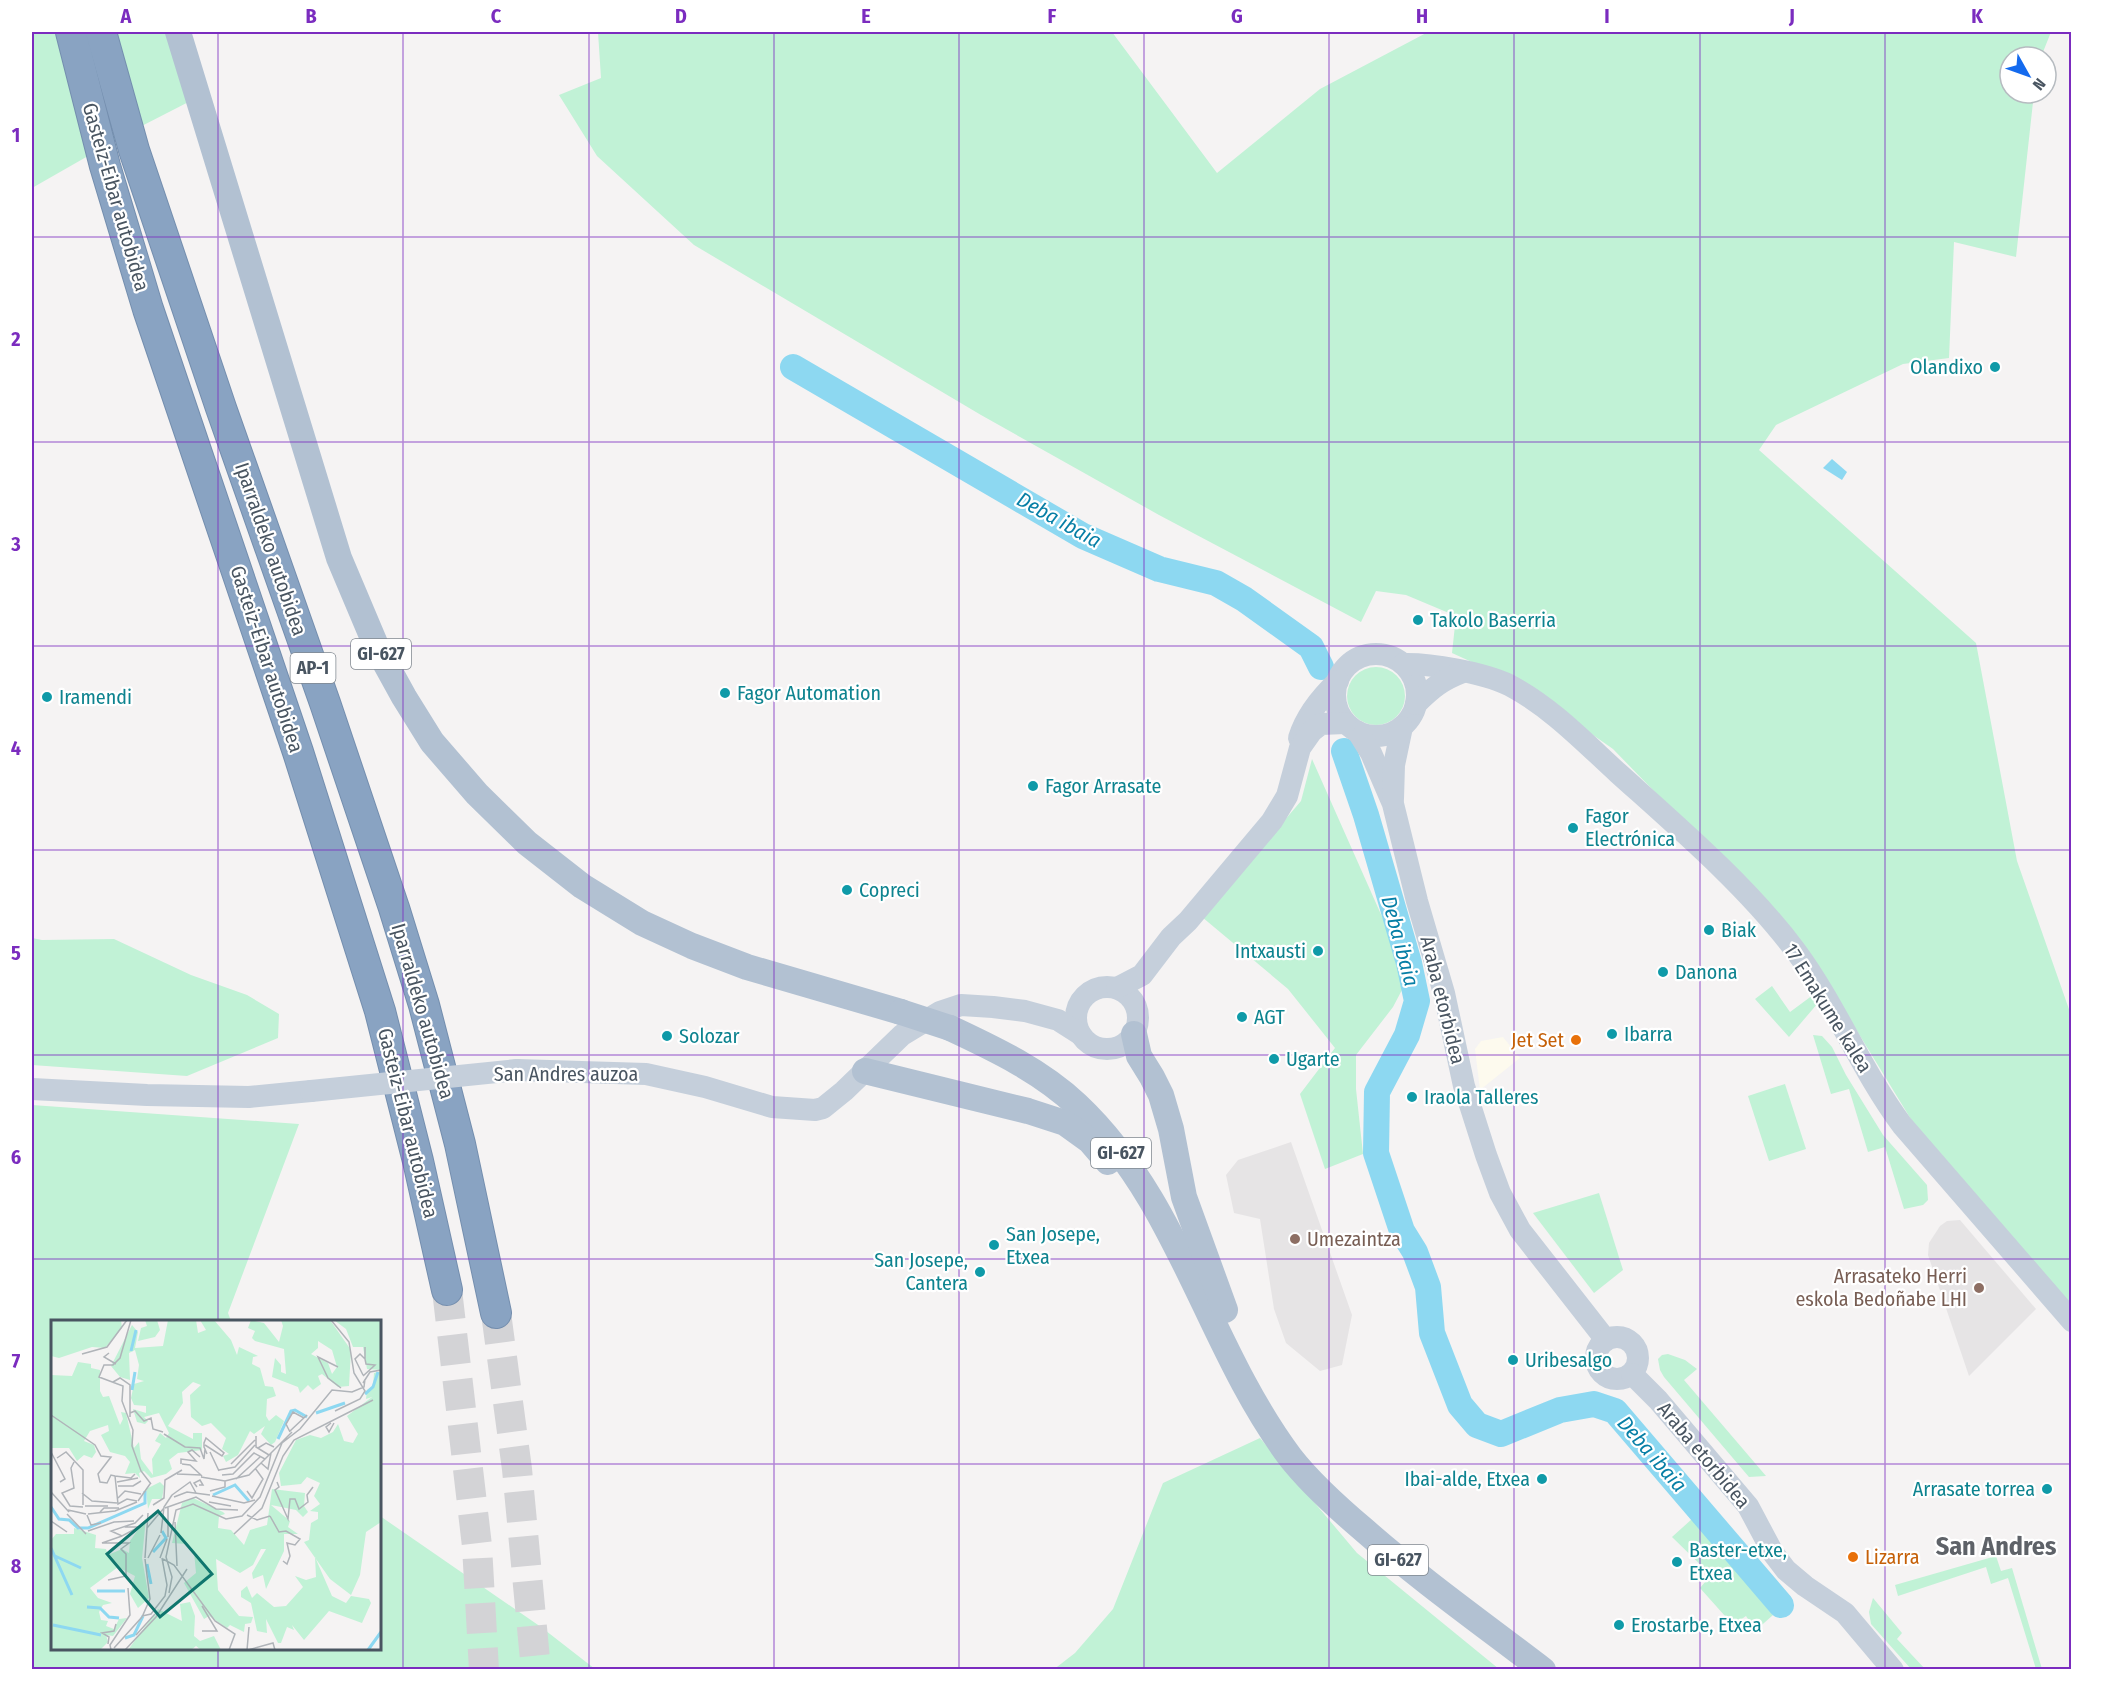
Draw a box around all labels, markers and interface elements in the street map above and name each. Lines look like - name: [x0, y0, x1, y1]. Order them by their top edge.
- text: A: [120, 4, 133, 28]
- text: B: [305, 4, 317, 28]
- text: C: [491, 4, 502, 28]
- text: D: [675, 4, 687, 28]
- text: E: [861, 4, 871, 28]
- text: F: [1048, 4, 1057, 28]
- text: G: [1231, 4, 1243, 28]
- text: H: [1416, 4, 1428, 28]
- text: I: [1604, 4, 1610, 28]
- text: J: [1788, 4, 1795, 28]
- text: K: [1971, 4, 1983, 28]
- north arrow: [1998, 45, 2058, 105]
- text: N: [2029, 75, 2049, 94]
- street label: Gasteiz-Eibar autobidea: [78, 100, 154, 294]
- text: 1: [12, 123, 20, 147]
- text: 2: [10, 327, 21, 351]
- place label: Olandixo: [1910, 355, 1983, 379]
- marker: Olandixo: [1988, 360, 2002, 374]
- street label: Iparraldeko autobidea: [230, 459, 312, 639]
- water label: Deba ibaia: [1012, 486, 1106, 554]
- text: 3: [10, 532, 21, 556]
- street label: Gasteiz-Eibar autobidea: [225, 563, 309, 755]
- place label: Takolo Baserria: [1430, 608, 1556, 632]
- marker: Takolo Baserria: [1411, 613, 1425, 627]
- road number: GI-627: [351, 639, 411, 669]
- road number: AP-1: [290, 653, 336, 683]
- place label: Fagor Automation: [737, 681, 881, 705]
- place label: Iramendi: [59, 685, 132, 709]
- marker: Fagor Automation: [718, 686, 732, 700]
- marker: Iramendi: [40, 690, 54, 704]
- text: 4: [11, 736, 21, 760]
- place label: Fagor Arrasate: [1045, 774, 1161, 798]
- marker: Fagor Arrasate: [1026, 779, 1040, 793]
- place label: Fagor Electrónica: [1585, 804, 1675, 851]
- marker: Fagor Electrónica: [1566, 821, 1580, 835]
- place label: Copreci: [859, 878, 920, 902]
- marker: Copreci: [840, 883, 854, 897]
- water label: Deba ibaia: [1375, 893, 1425, 989]
- place label: Biak: [1721, 918, 1757, 942]
- street label: Iparraldeko autobidea: [386, 920, 460, 1102]
- marker: Biak: [1702, 923, 1716, 937]
- street label: Araba etorbidea: [1415, 933, 1471, 1067]
- place label: Intxausti: [1235, 939, 1306, 963]
- street label: 17 Emakume kalea: [1779, 939, 1877, 1077]
- text: 5: [11, 941, 21, 965]
- marker: Intxausti: [1311, 944, 1325, 958]
- place label: Danona: [1675, 960, 1738, 984]
- marker: Danona: [1656, 965, 1670, 979]
- place label: AGT: [1254, 1005, 1285, 1029]
- marker: AGT: [1235, 1010, 1249, 1024]
- place label: Ibarra: [1624, 1022, 1673, 1046]
- place label: Solozar: [679, 1024, 739, 1048]
- street label: Gasteiz-Eibar autobidea: [373, 1026, 443, 1220]
- marker: Ibarra: [1605, 1027, 1619, 1041]
- place label: Jet Set: [1511, 1028, 1564, 1052]
- marker: Solozar: [660, 1029, 674, 1043]
- marker: Jet Set: [1569, 1033, 1583, 1047]
- place label: Ugarte: [1286, 1047, 1340, 1071]
- marker: Ugarte: [1267, 1052, 1281, 1066]
- street label: San Andres auzoa: [494, 1062, 638, 1086]
- place label: Iraola Talleres: [1424, 1085, 1539, 1109]
- marker: Iraola Talleres: [1405, 1090, 1419, 1104]
- road number: GI-627: [1091, 1138, 1151, 1168]
- text: 6: [11, 1145, 21, 1169]
- place label: San Josepe, Etxea: [1006, 1222, 1100, 1269]
- place label: Umezaintza: [1307, 1227, 1401, 1251]
- marker: Umezaintza: [1288, 1232, 1302, 1246]
- marker: San Josepe, Etxea: [987, 1238, 1001, 1252]
- place label: San Josepe, Cantera: [874, 1248, 968, 1295]
- place label: Arrasateko Herri eskola Bedoñabe LHI: [1795, 1264, 1967, 1311]
- marker: San Josepe, Cantera: [973, 1265, 987, 1279]
- marker: Arrasateko Herri eskola Bedoñabe LHI: [1972, 1281, 1986, 1295]
- inset map: [51, 1320, 381, 1650]
- place label: Uribesalgo: [1525, 1348, 1612, 1372]
- text: 7: [12, 1349, 21, 1373]
- marker: Uribesalgo: [1506, 1353, 1520, 1367]
- street label: Araba etorbidea: [1653, 1397, 1755, 1513]
- water label: Deba ibaia: [1612, 1411, 1692, 1497]
- place label: Ibai-alde, Etxea: [1405, 1467, 1530, 1491]
- marker: Ibai-alde, Etxea: [1535, 1472, 1549, 1486]
- place label: Arrasate torrea: [1913, 1477, 2035, 1501]
- marker: Arrasate torrea: [2040, 1482, 2054, 1496]
- district label: San Andres: [1936, 1531, 2056, 1562]
- place label: Baster-etxe, Etxea: [1689, 1538, 1787, 1585]
- road number: GI-627: [1368, 1545, 1428, 1575]
- place label: Lizarra: [1865, 1545, 1920, 1569]
- marker: Lizarra: [1846, 1550, 1860, 1564]
- text: 8: [11, 1554, 22, 1578]
- marker: Baster-etxe, Etxea: [1670, 1555, 1684, 1569]
- place label: Erostarbe, Etxea: [1631, 1613, 1762, 1637]
- marker: Erostarbe, Etxea: [1612, 1618, 1626, 1632]

